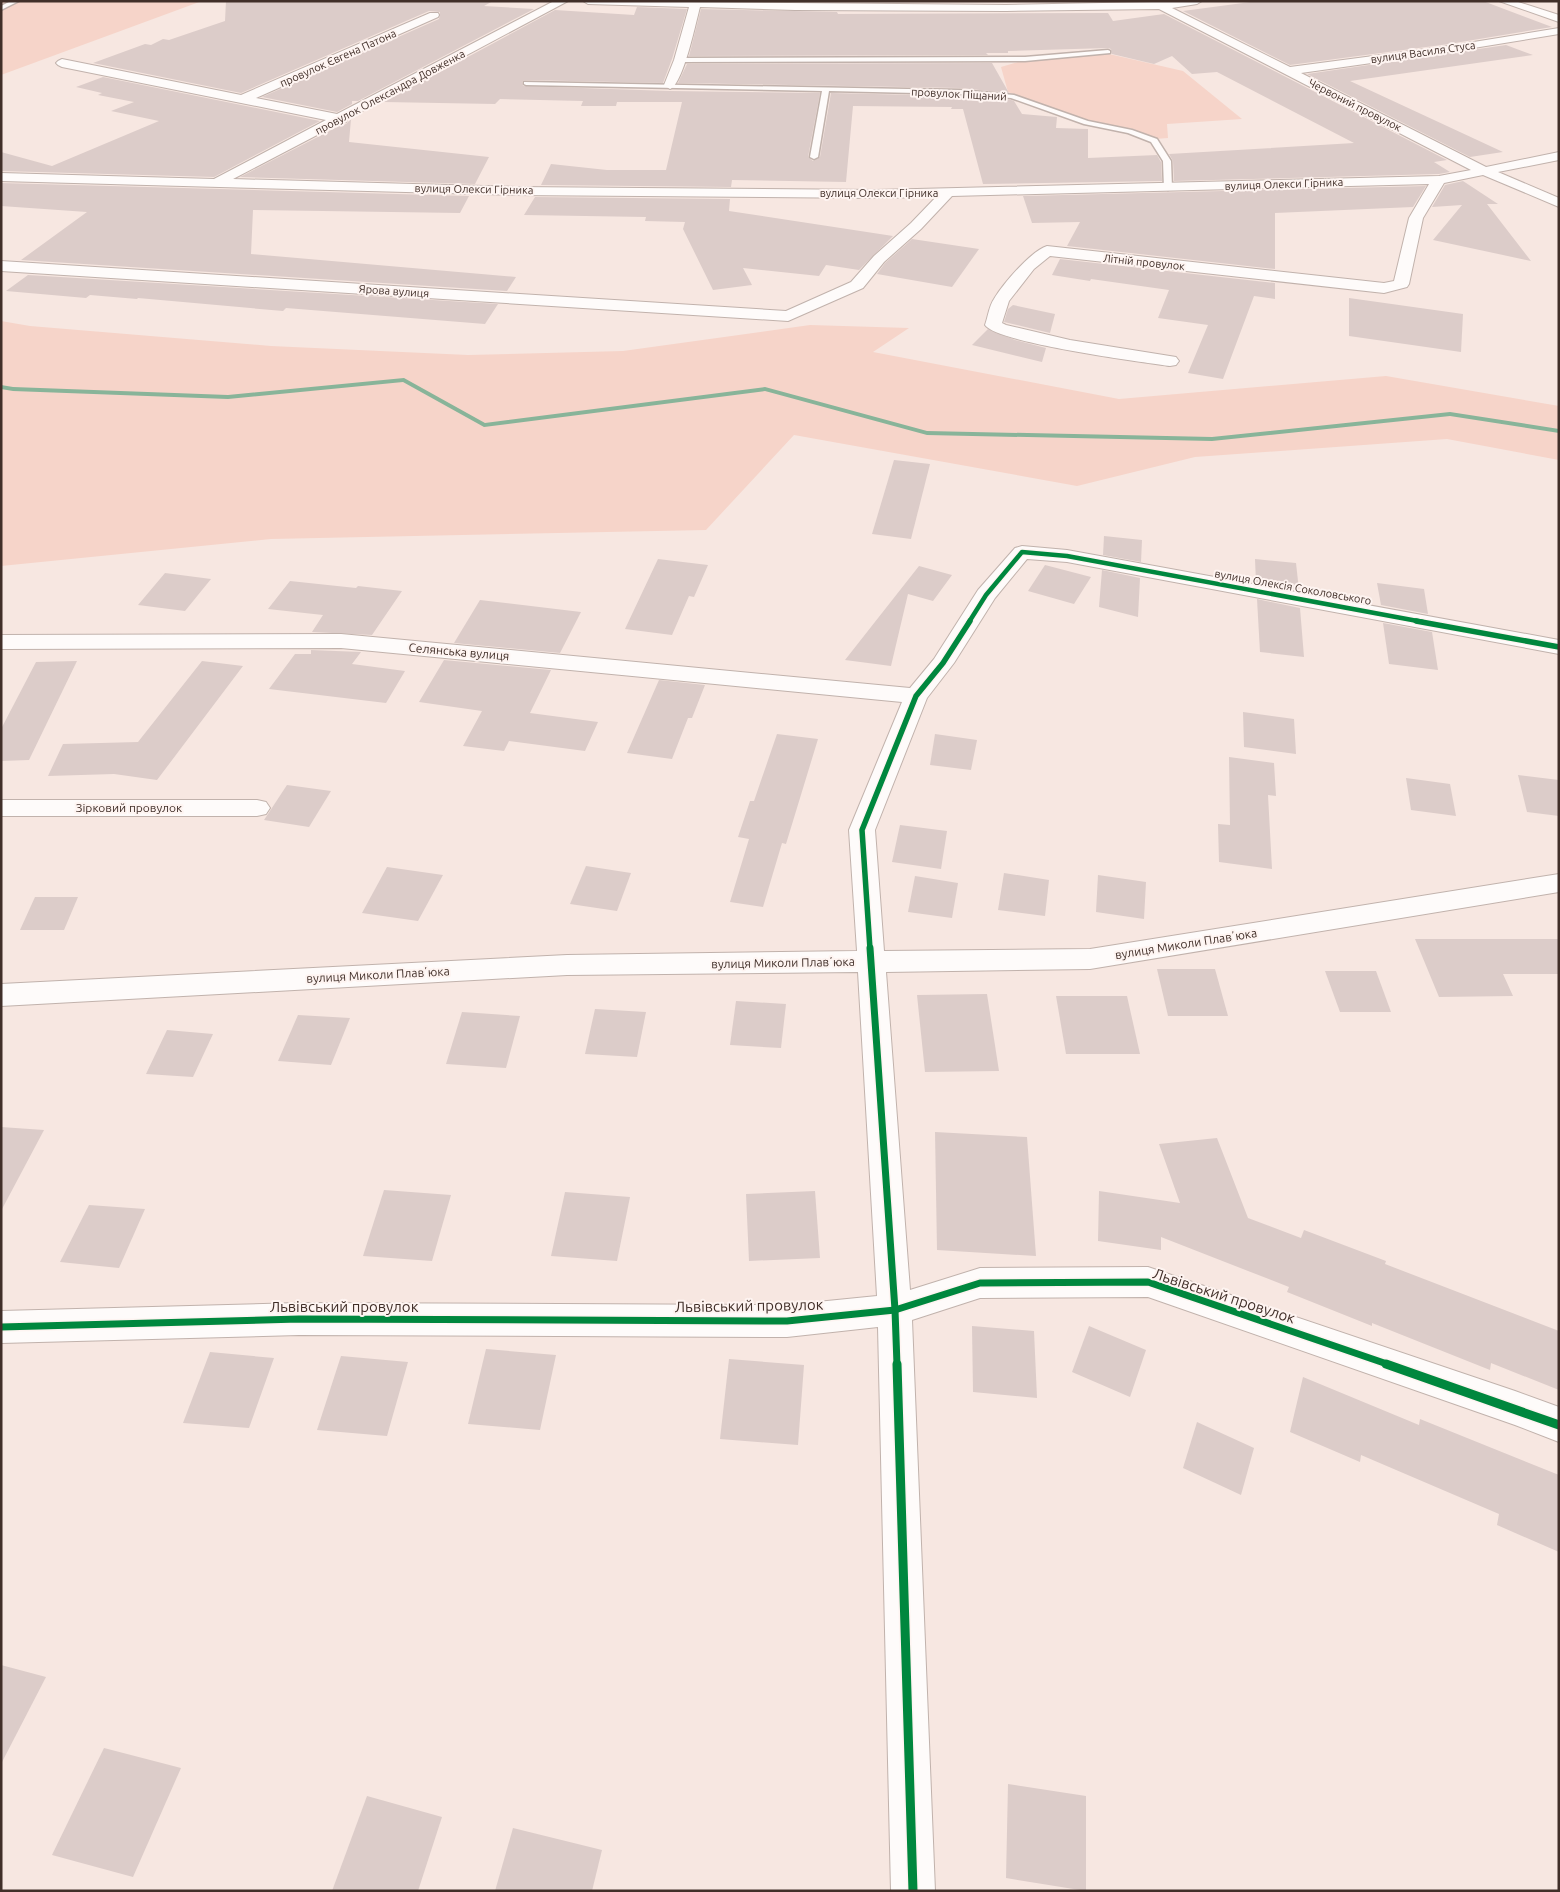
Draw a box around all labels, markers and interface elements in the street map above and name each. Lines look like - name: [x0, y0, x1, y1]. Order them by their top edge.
- street label: провулок Євгена Патона: [278, 27, 398, 89]
- street label: вулиця Василя Стуса: [1370, 39, 1476, 65]
- street label: провулок Олександра Довженка: [313, 47, 467, 137]
- street label: Червоний провулок: [1307, 76, 1404, 134]
- street label: провулок Піщаний: [911, 86, 1007, 102]
- street label: вулиця Олекси Гірника: [1224, 176, 1344, 192]
- street label: вулиця Олекси Гірника: [415, 182, 533, 196]
- street label: вулиця Олекси Гірника: [820, 187, 938, 199]
- street label: Літній провулок: [1102, 252, 1186, 272]
- street label: Ярова вулиця: [358, 283, 430, 299]
- street label: вулиця Олексія Соколовського: [1214, 567, 1372, 607]
- street label: Селянська вулиця: [408, 641, 510, 662]
- street label: Зірковий провулок: [76, 801, 182, 814]
- street label: вулиця Миколи Плавʼюка: [1114, 926, 1258, 961]
- street label: вулиця Миколи Плавʼюка: [711, 955, 855, 970]
- street label: вулиця Миколи Плавʼюка: [306, 964, 450, 985]
- street label: Львівський провулок: [1151, 1264, 1298, 1327]
- street label: Львівський провулок: [674, 1296, 824, 1315]
- street label: Львівський провулок: [270, 1298, 419, 1315]

